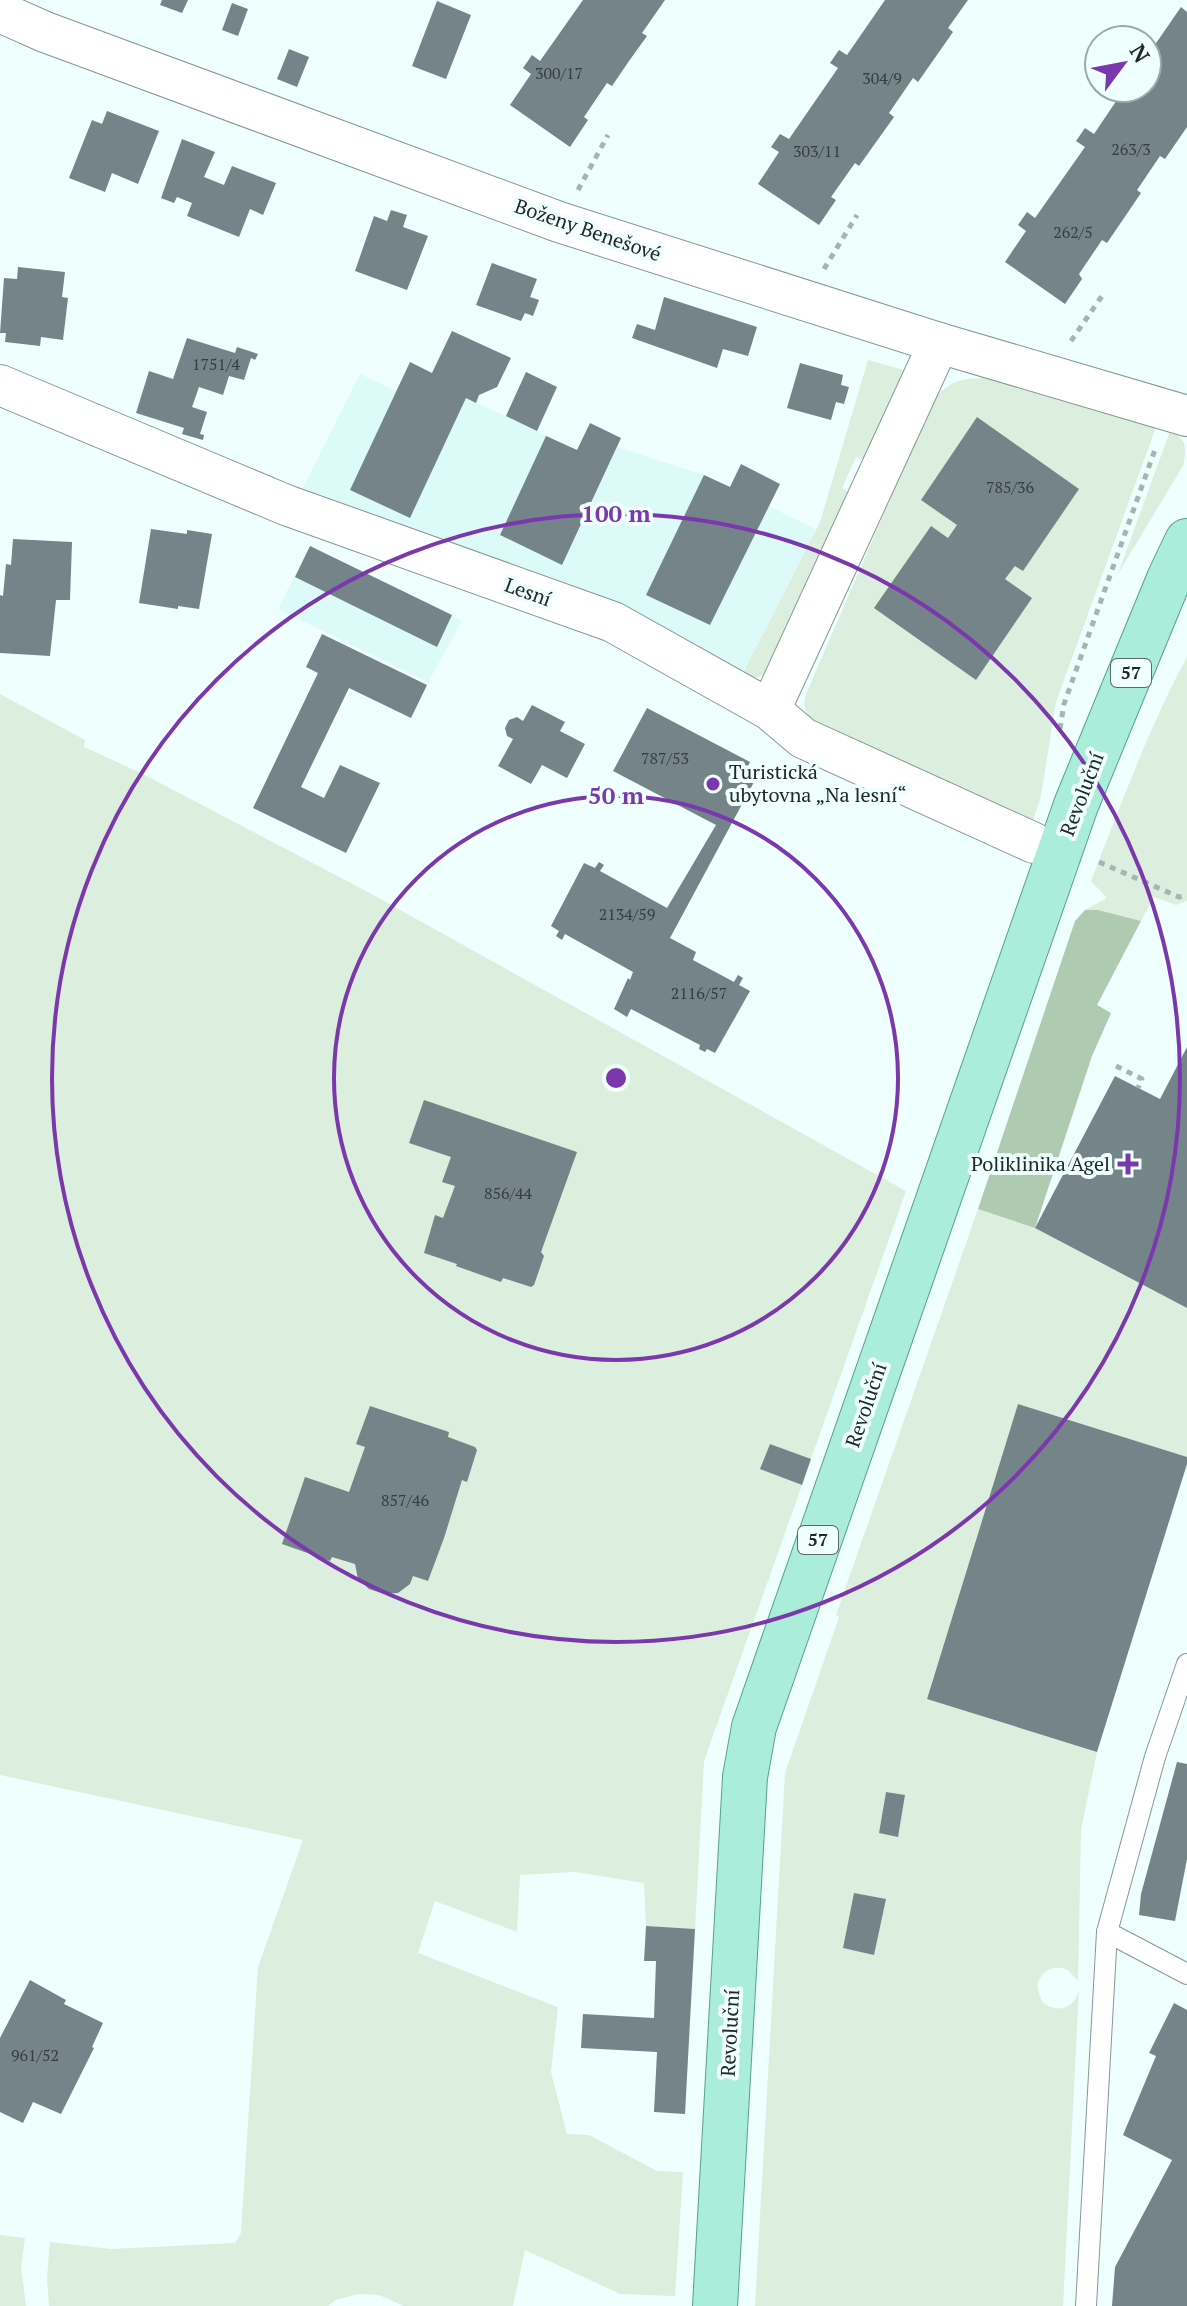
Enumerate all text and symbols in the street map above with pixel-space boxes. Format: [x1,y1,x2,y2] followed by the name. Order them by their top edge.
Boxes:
[1083,24,1163,104] north arrow
[1124,38,1157,68] text: N
[535,62,583,84] house number: 300/17
[862,67,902,89] house number: 304/9
[1111,138,1151,160] house number: 263/3
[793,140,841,162] house number: 303/11
[511,192,665,267] street label: Boženy Benešové
[1053,221,1093,243] house number: 262/5
[192,353,241,375] house number: 1751/4
[986,476,1035,498] house number: 785/36
[581,497,651,529] text: 100 m
[501,571,555,612] street label: Lesní
[1111,659,1151,687] road number: 57
[641,747,689,769] house number: 787/53
[1053,748,1110,840] street label: Revoluční
[729,758,907,808] place label: Turistická ubytovna „Na lesní“
[704,775,722,793] marker: Turistická ubytovna „Na lesní“
[588,779,644,811] text: 50 m
[599,903,655,925] house number: 2134/59
[671,982,727,1004] house number: 2116/57
[602,1064,630,1092] centre of rings
[971,1150,1110,1177] place label: Poliklinika Agel
[1117,1153,1139,1175] marker: Poliklinika Agel
[484,1182,533,1204] house number: 856/44
[838,1359,893,1451] street label: Revoluční
[381,1489,430,1511] house number: 857/46
[798,1526,838,1554] road number: 57
[714,1989,745,2077] street label: Revoluční
[11,2044,59,2066] house number: 961/52

